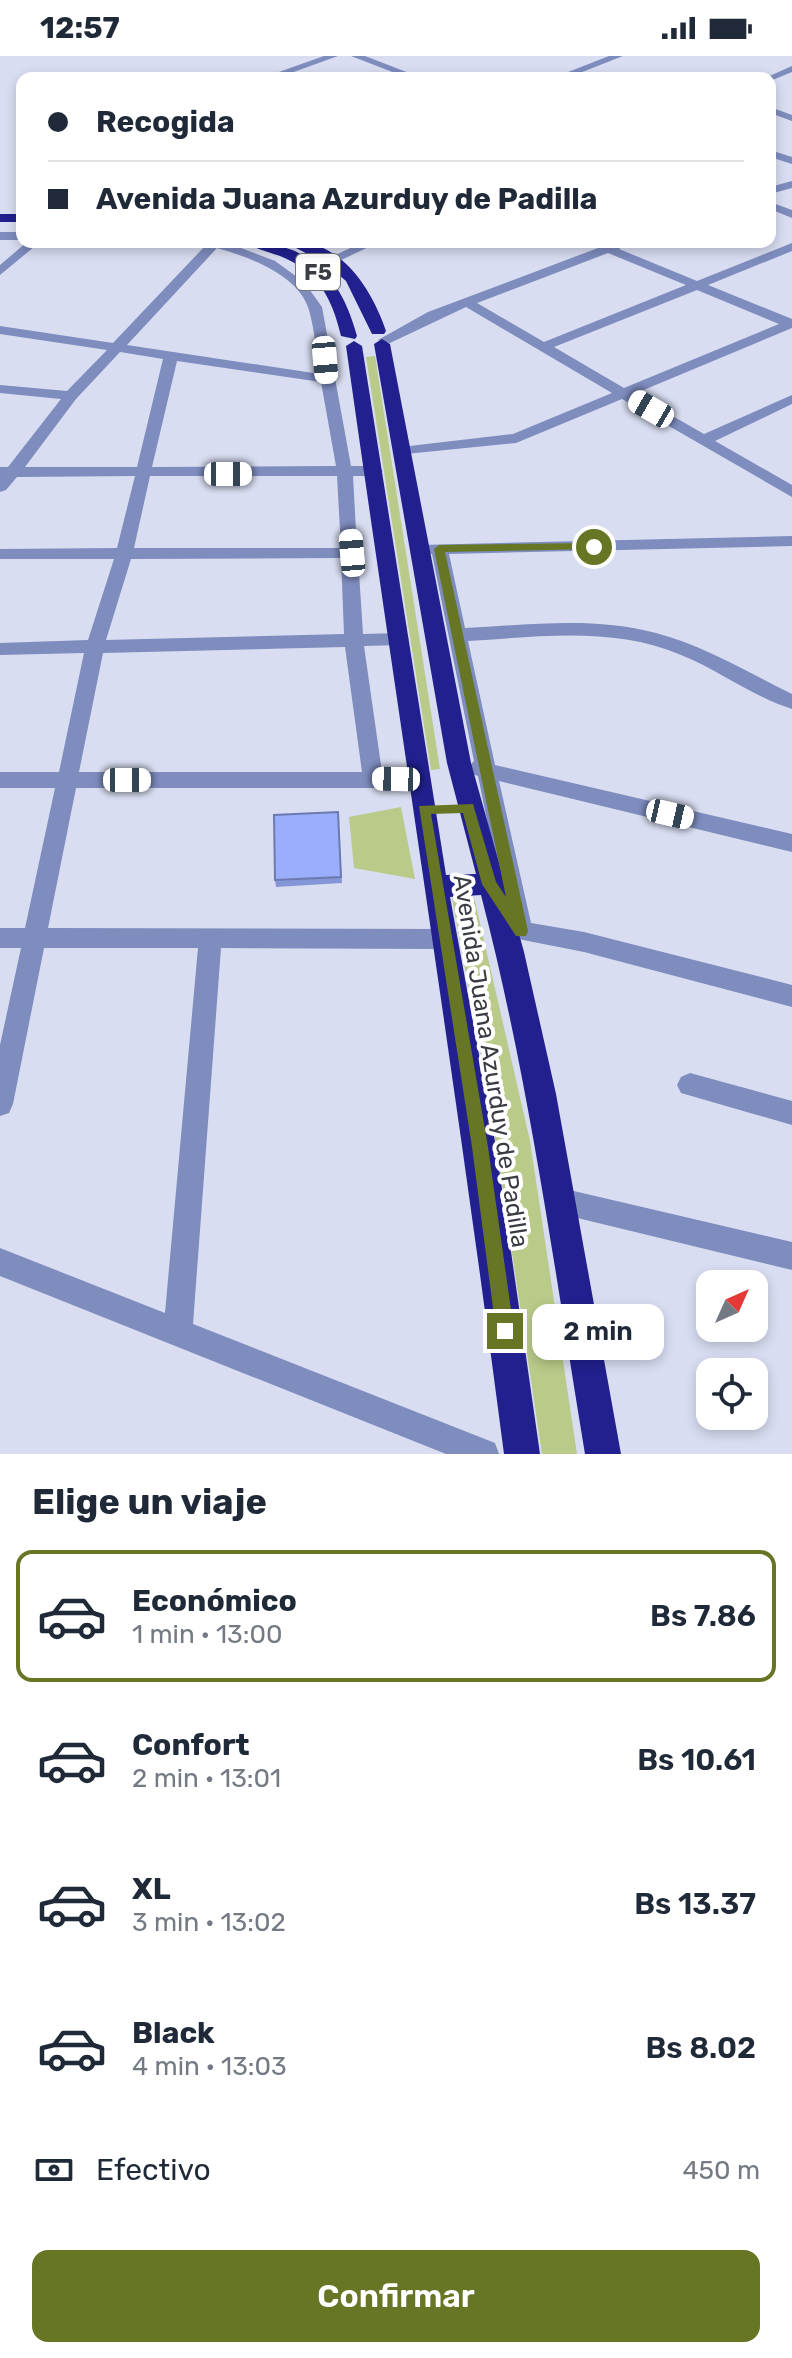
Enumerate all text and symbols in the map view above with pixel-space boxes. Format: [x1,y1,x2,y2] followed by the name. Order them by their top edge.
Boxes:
[40,10,120,46] text: 12:57
[96,104,235,140] text: Recogida
[96,181,598,217] text: Avenida Juana Azurduy de Padilla
[296,254,340,290] road number: F5
[311,335,339,385] car
[624,387,678,431] car
[204,462,252,486] car
[338,528,366,578] car
[576,529,612,565] route start
[372,767,420,791] car
[103,768,151,792] car
[644,797,696,831] car
[448,873,534,1249] street label: Avenida Juana Azurduy de Padilla
[696,1270,768,1342] north arrow
[696,1270,768,1430] map controls
[533,1303,665,1359] callout: 2 min
[487,1313,523,1349] route end
[563,1316,633,1347] text: 2 min
[696,1358,768,1430] button: locate
[32,1480,267,1523] text: Elige un viaje
[36,1580,108,1652] icon: car
[132,1583,297,1619] text: Económico
[650,1598,756,1634] text: Bs 7.86
[132,1619,282,1650] text: 1 min · 13:00
[36,1724,108,1796] icon: car
[132,1727,250,1763] text: Confort
[637,1742,756,1778] text: Bs 10.61
[132,1763,281,1794] text: 2 min · 13:01
[36,1868,108,1940] icon: car
[132,1871,171,1907] text: XL
[634,1886,756,1922] text: Bs 13.37
[132,1907,286,1938] text: 3 min · 13:02
[36,2012,108,2084] icon: car
[132,2015,215,2051] text: Black
[645,2030,756,2066] text: Bs 8.02
[132,2051,287,2082] text: 4 min · 13:03
[32,2148,76,2192] icon: cash
[96,2152,211,2188] text: Efectivo
[682,2155,760,2186] text: 450 m
[32,2250,760,2342] button: Confirmar

